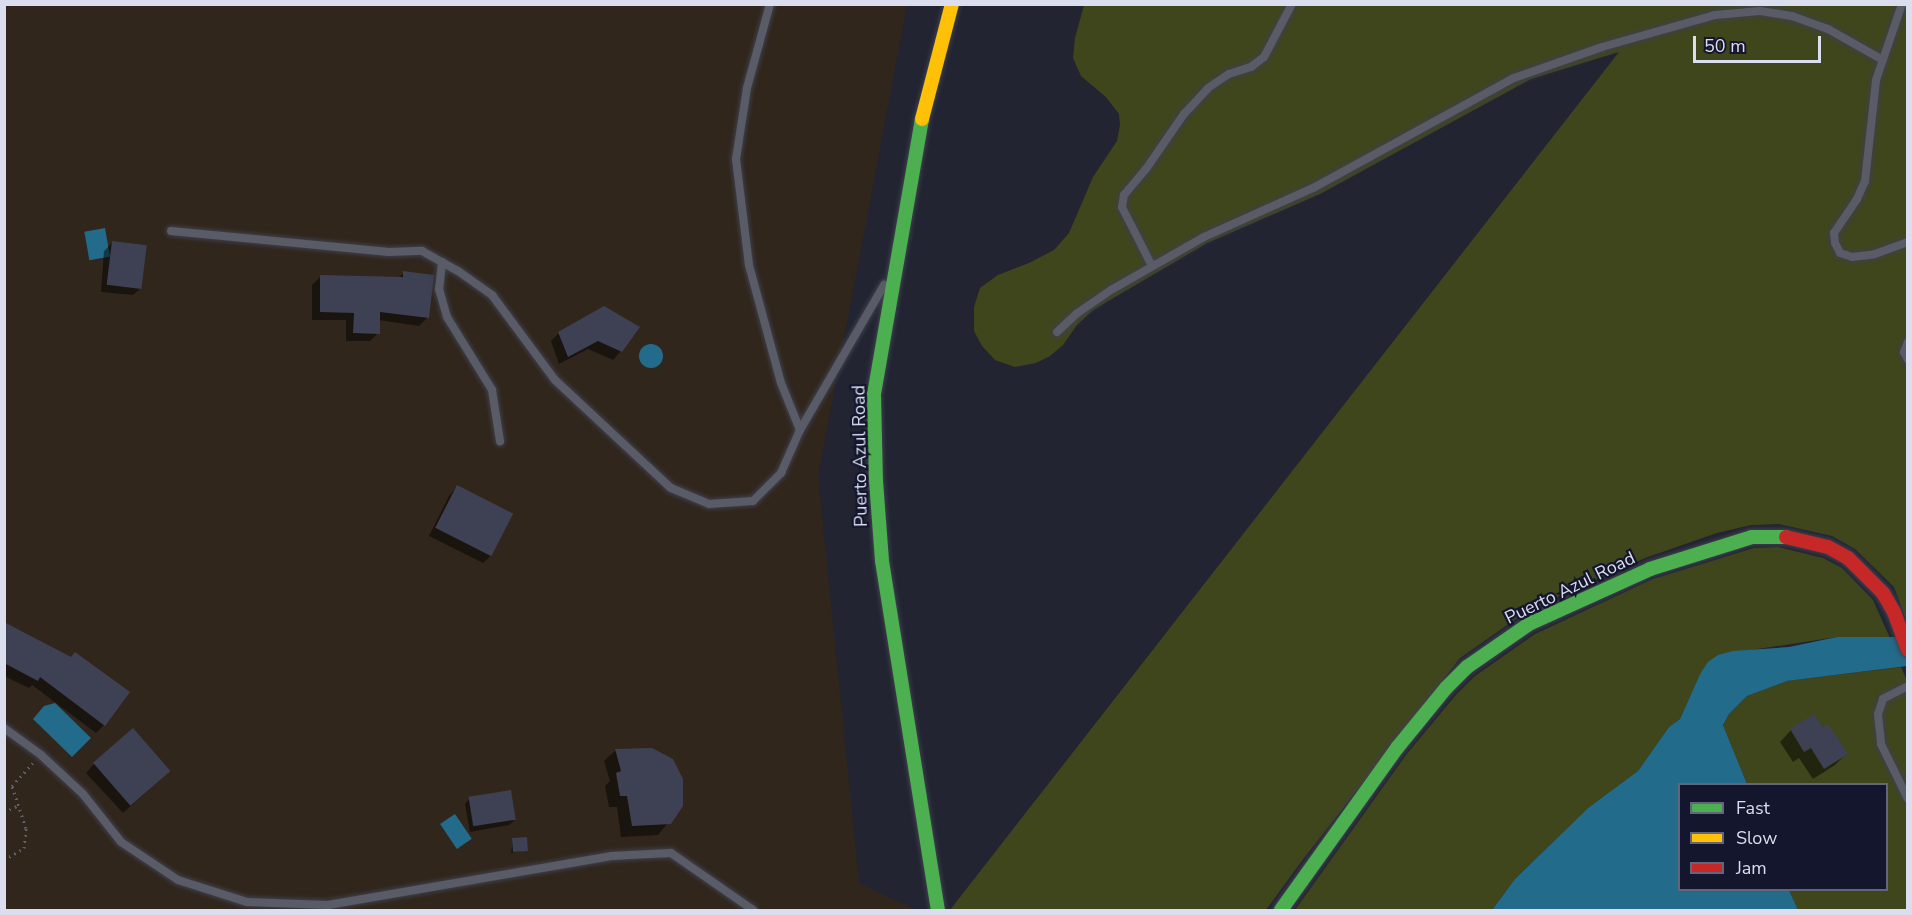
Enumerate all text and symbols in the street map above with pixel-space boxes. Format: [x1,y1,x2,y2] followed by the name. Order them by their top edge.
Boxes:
[1696,24,1824,62] scale bar
[1704,34,1746,58] text: 50 m
[848,385,872,527] street label: Puerto Azul Road
[1501,547,1639,629] street label: Puerto Azul Road
[1678,783,1888,891] legend
[1736,796,1770,820] text: Fast
[1736,826,1777,850] text: Slow
[1736,856,1767,880] text: Jam

